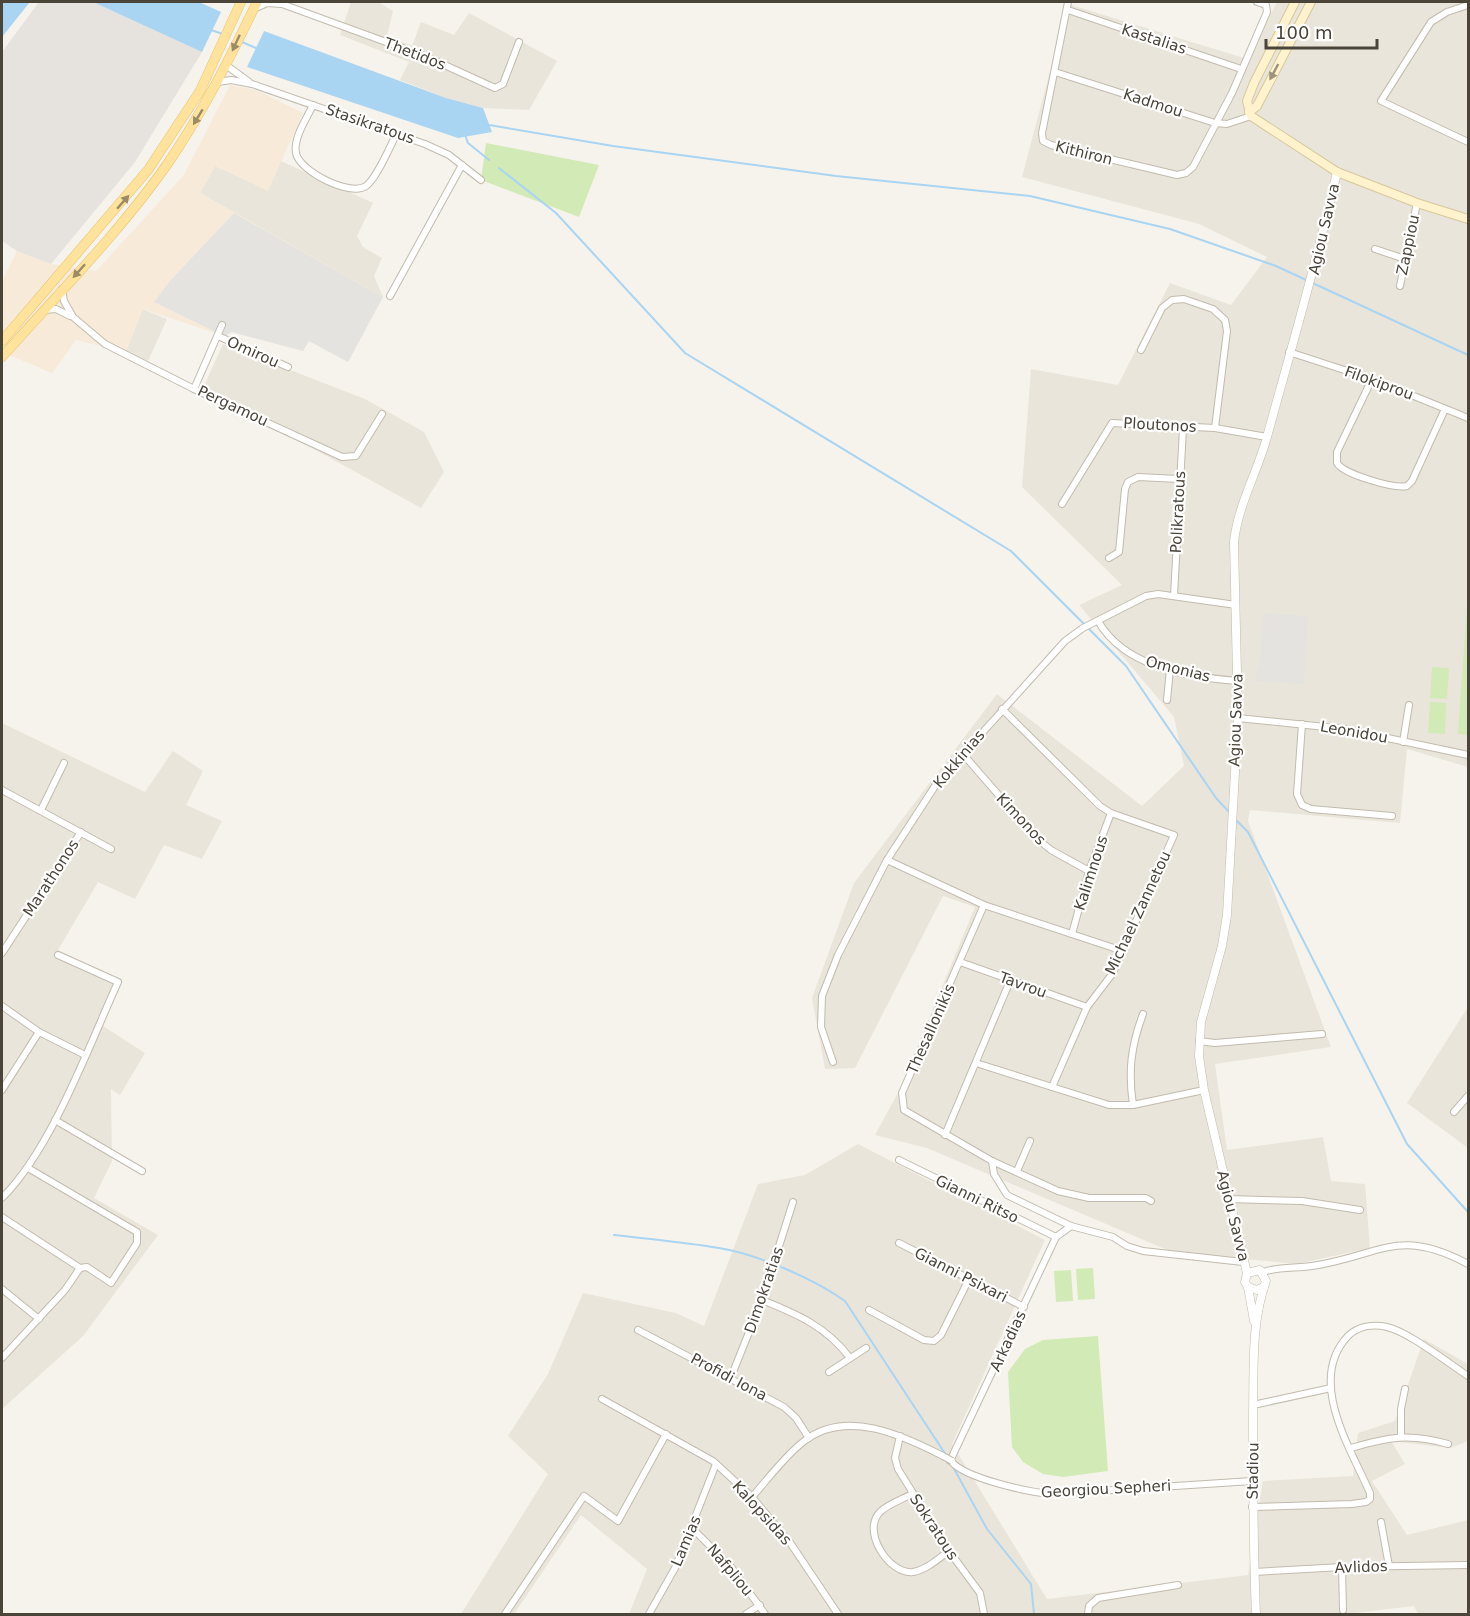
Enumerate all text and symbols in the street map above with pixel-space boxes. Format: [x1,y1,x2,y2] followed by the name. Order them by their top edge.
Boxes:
[1266,12,1377,50] scale bar
[1119,20,1189,58] street label: Kastalias
[1275,22,1333,43] text: 100 m
[230,34,240,52] one-way arrow
[381,34,448,74] street label: Thetidos
[1269,64,1279,81] one-way arrow
[1121,85,1185,121] street label: Kadmou
[323,100,417,148] street label: Stasikratous
[193,109,204,125] one-way arrow
[1054,137,1114,169] street label: Kithiron
[1305,182,1343,276] street label: Agiou Savva
[116,195,129,210] one-way arrow
[1393,213,1423,277] street label: Zappiou
[72,263,86,278] one-way arrow
[224,333,282,371] street label: Omirou
[1342,362,1416,404] street label: Filokiprou
[195,382,271,430] street label: Pergamou
[1123,414,1197,436] street label: Ploutonos
[1167,470,1189,554] street label: Polikratous
[1144,652,1213,686] street label: Omonias
[1225,673,1247,767] street label: Agiou Savva
[1319,717,1389,747] street label: Leonidou
[929,726,989,792] street label: Kokkinias
[992,789,1050,849] street label: Kimonos
[1070,833,1112,913] street label: Kalimnous
[19,836,83,920] street label: Marathonos
[1101,848,1175,978] street label: Michael Zannetou
[996,968,1049,1002] street label: Tavrou
[903,981,959,1078] street label: Thesallonikis
[1213,1169,1253,1263] street label: Agiou Savva
[932,1171,1022,1227] street label: Gianni Ritso
[741,1244,787,1336] street label: Dimokratias
[911,1244,1011,1306] street label: Gianni Psixari
[986,1308,1030,1374] street label: Arkadias
[688,1349,770,1405] street label: Profidi Iona
[1244,1442,1262,1500] street label: Stadiou
[728,1477,796,1549] street label: Kalopsidas
[1040,1477,1172,1501] street label: Georgiou Sepheri
[906,1491,962,1564] street label: Sokratous
[667,1513,705,1569] street label: Lamias
[703,1540,757,1600] street label: Nafpliou
[1334,1557,1388,1577] street label: Avlidos

